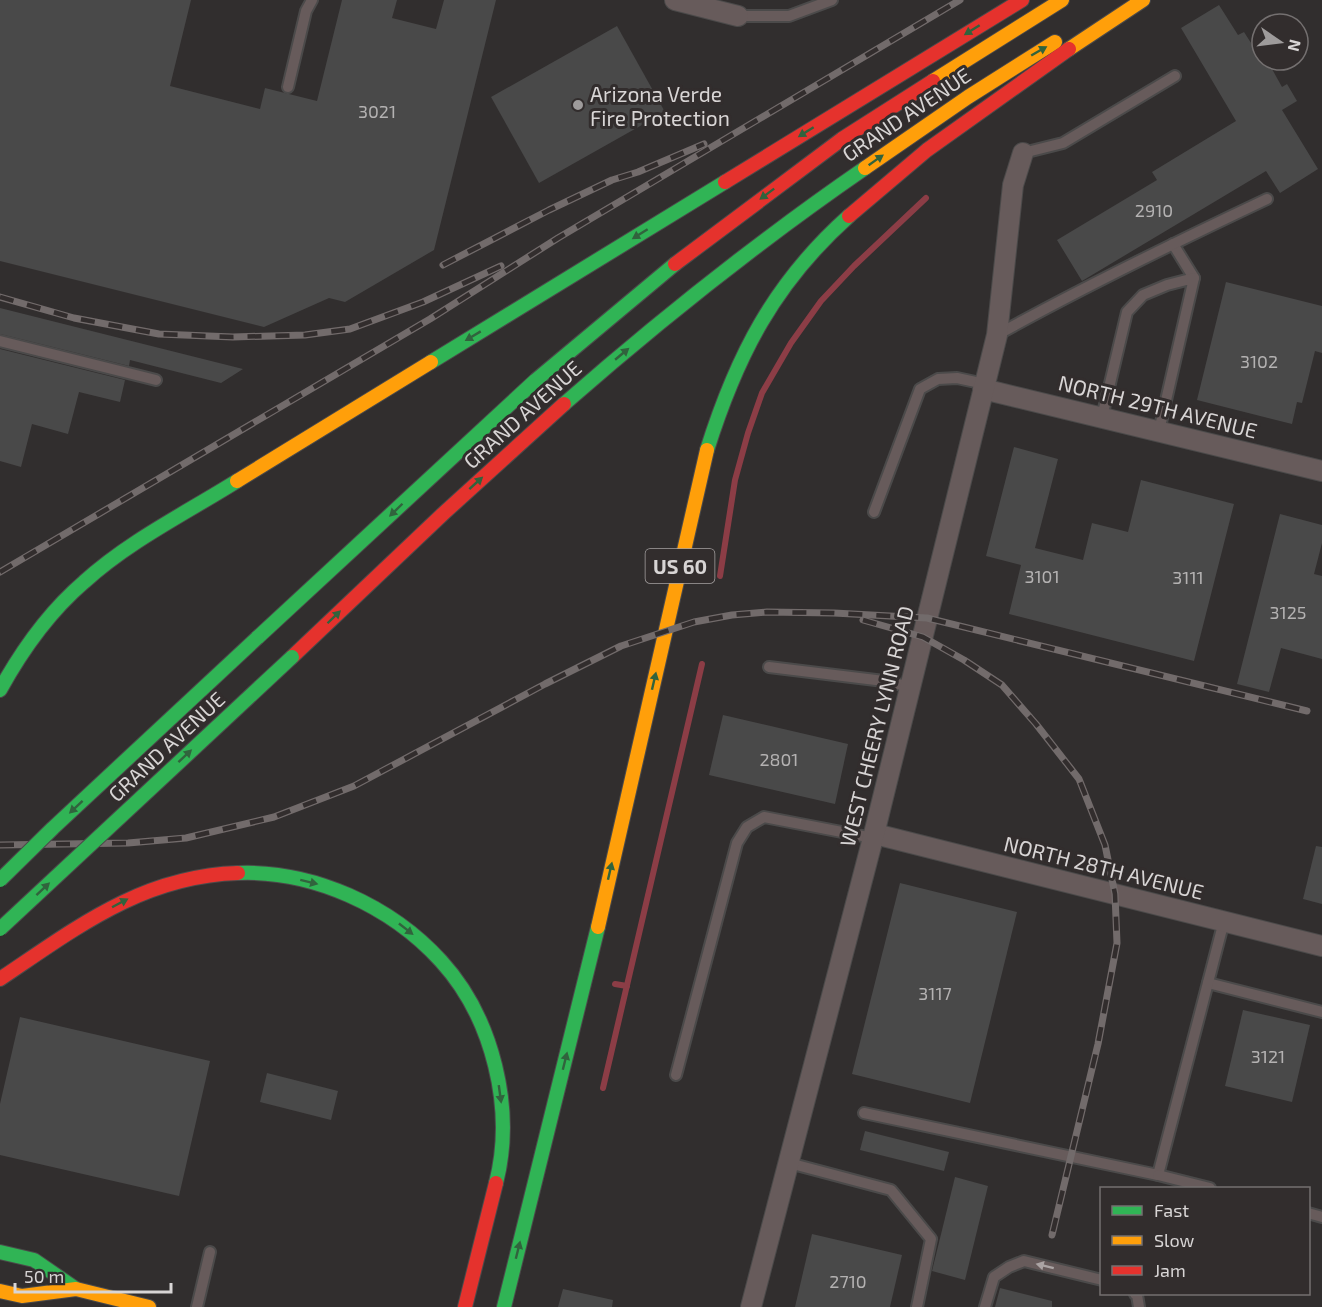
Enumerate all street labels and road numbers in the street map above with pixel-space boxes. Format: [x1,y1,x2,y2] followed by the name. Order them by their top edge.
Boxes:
[837,62,975,166] street label: GRAND AVENUE
[458,355,586,473] street label: GRAND AVENUE
[1056,369,1260,443] street label: NORTH 29TH AVENUE
[646,549,714,583] road number: US 60
[834,603,918,849] street label: WEST CHEERY LYNN ROAD
[103,686,229,806] street label: GRAND AVENUE
[1002,830,1206,904] street label: NORTH 28TH AVENUE

